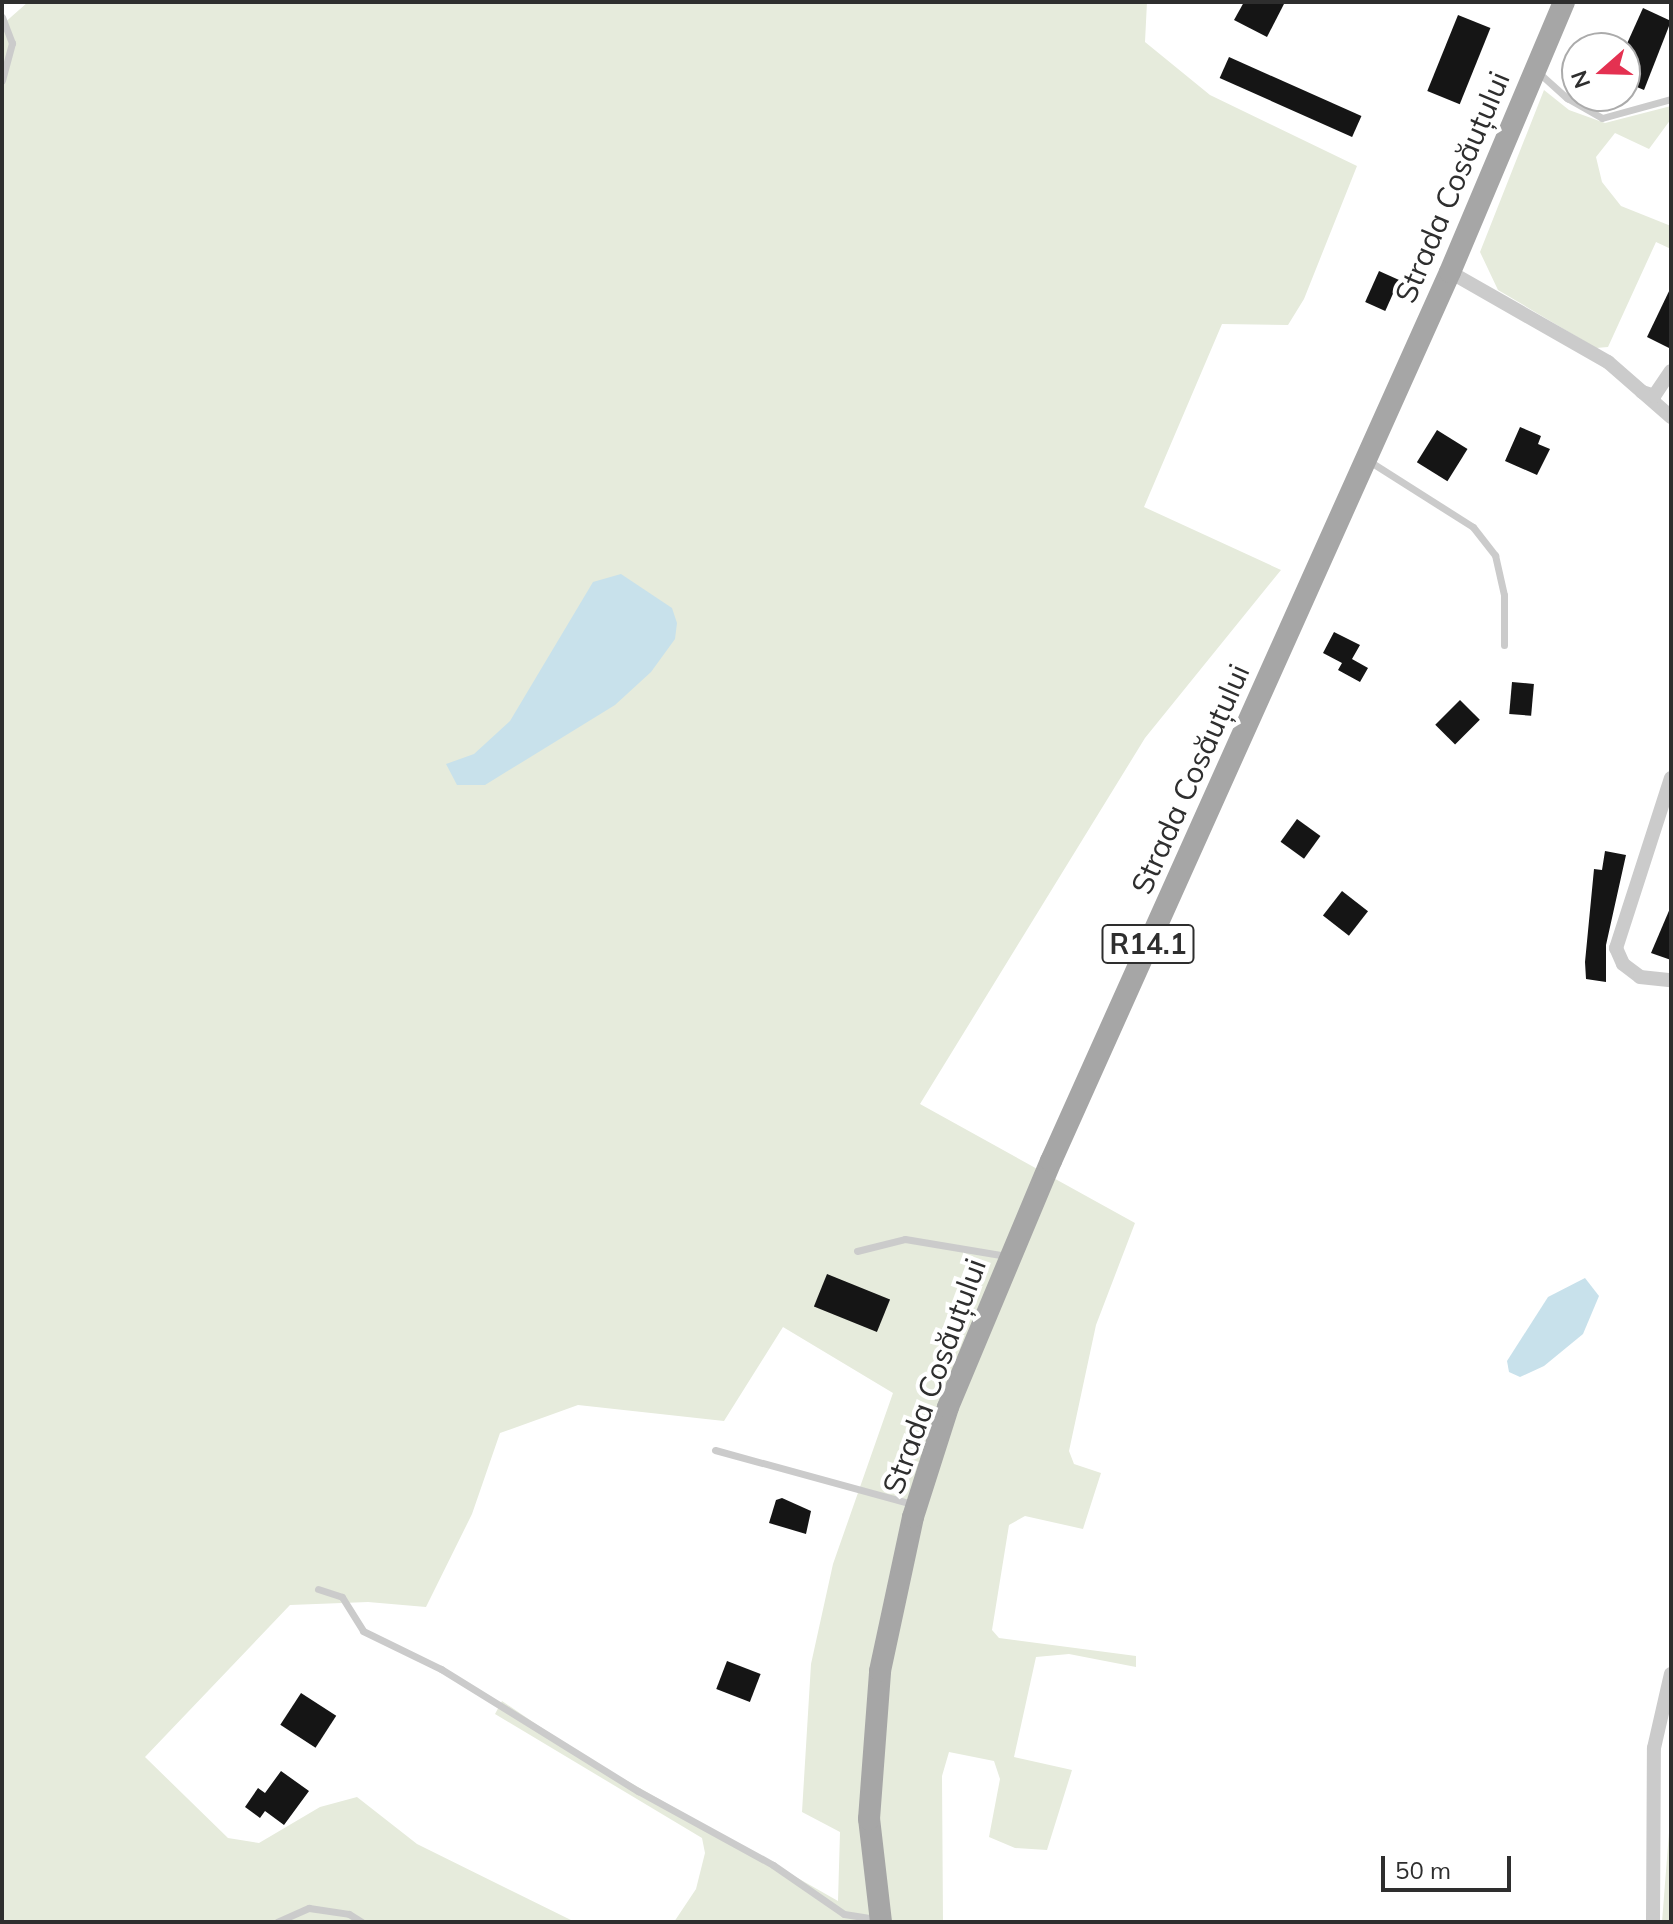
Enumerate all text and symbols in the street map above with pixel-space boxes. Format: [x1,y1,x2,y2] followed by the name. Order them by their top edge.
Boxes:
[1561,32,1641,112] north arrow
[1387,66,1517,308] street label: Strada Cosăuțului
[1564,67,1596,92] text: N
[1123,658,1257,900] street label: Strada Cosăuțului
[1100,920,1196,968] road number: R14.1
[875,1253,993,1499] street label: Strada Cosăuțului
[1385,1840,1515,1890] scale bar
[1395,1855,1451,1885] text: 50 m

